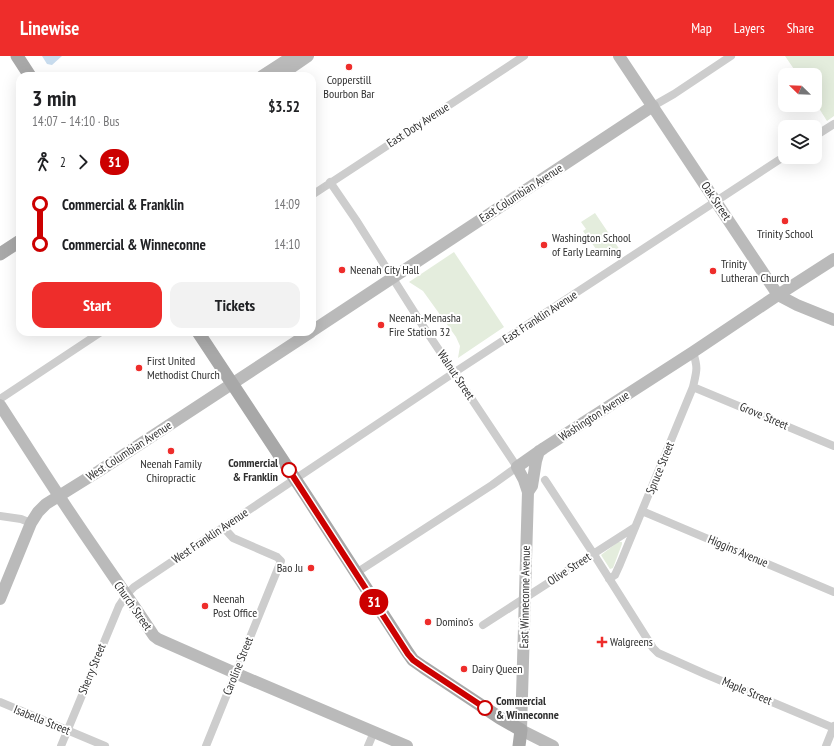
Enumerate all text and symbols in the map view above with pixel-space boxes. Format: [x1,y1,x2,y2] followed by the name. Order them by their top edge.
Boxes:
[20,16,79,40] text: Linewise
[691,19,712,37] text: Map
[734,19,765,37] text: Layers
[787,19,814,37] text: Share
[344,62,354,72] marker: Copperstill Bourbon Bar
[778,68,822,112] north arrow
[778,68,822,164] map controls
[323,72,375,101] place label: Copperstill Bourbon Bar
[32,84,76,112] text: 3 min
[268,97,300,116] text: $3.52
[384,99,452,150] street label: East Doty Avenue
[32,113,119,130] text: 14:07 – 14:10 · Bus
[778,120,822,164] button: layers
[32,151,54,173] icon: walk
[72,151,94,173] icon: forward
[108,153,121,171] text: 31
[60,154,66,171] text: 2
[476,160,565,225] street label: East Columbian Avenue
[698,179,735,223] street label: Oak Street
[62,195,184,214] text: Commercial & Franklin
[274,196,300,213] text: 14:09
[780,216,790,226] marker: Trinity School
[757,226,813,241] place label: Trinity School
[552,230,631,259] place label: Washington School of Early Learning
[62,235,206,254] text: Commercial & Winneconne
[274,236,300,253] text: 14:10
[539,240,549,250] marker: Washington School of Early Learning
[721,256,789,285] place label: Trinity Lutheran Church
[350,262,419,277] place label: Neenah City Hall
[337,265,347,275] marker: Neenah City Hall
[708,266,718,276] marker: Trinity Lutheran Church
[32,282,162,328] button: Start
[170,282,300,328] button: Tickets
[500,287,580,346] street label: East Franklin Avenue
[389,310,461,339] place label: Neenah-Menasha Fire Station 32
[376,320,386,330] marker: Neenah-Menasha Fire Station 32
[434,347,479,403] street label: Walnut Street
[147,353,220,382] place label: First United Methodist Church
[134,363,144,373] marker: First United Methodist Church
[556,387,632,444] street label: Washington Avenue
[738,399,791,433] street label: Grove Street
[83,417,174,484] street label: West Columbian Avenue
[642,439,677,496] street label: Spruce Street
[166,446,176,456] marker: Neenah Family Chiropractic
[228,455,278,484] place label: Commercial & Franklin
[140,456,202,485] place label: Neenah Family Chiropractic
[281,462,297,478] marker: Commercial & Franklin
[169,505,251,567] street label: West Franklin Avenue
[706,531,771,570] street label: Higgins Avenue
[516,545,533,649] street label: East Winneconne Avenue
[544,549,594,588] street label: Olive Street
[277,560,303,575] place label: Bao Ju
[306,563,316,573] marker: Bao Ju
[111,578,156,634] street label: Church Street
[356,589,392,615] line badge: 31
[213,591,257,620] place label: Neenah Post Office
[367,593,381,611] text: 31
[200,601,210,611] marker: Neenah Post Office
[436,614,473,629] place label: Domino's
[423,617,433,627] marker: Domino's
[219,634,256,697] street label: Caroline Street
[610,634,653,649] place label: Walgreens
[597,637,607,647] marker: Walgreens
[75,641,109,696] street label: Sherry Street
[472,661,523,676] place label: Dairy Queen
[459,664,469,674] marker: Dairy Queen
[720,673,775,708] street label: Maple Street
[496,693,559,722] place label: Commercial & Winneconne
[477,700,493,716] marker: Commercial & Winneconne
[12,701,73,738] street label: Isabella Street

